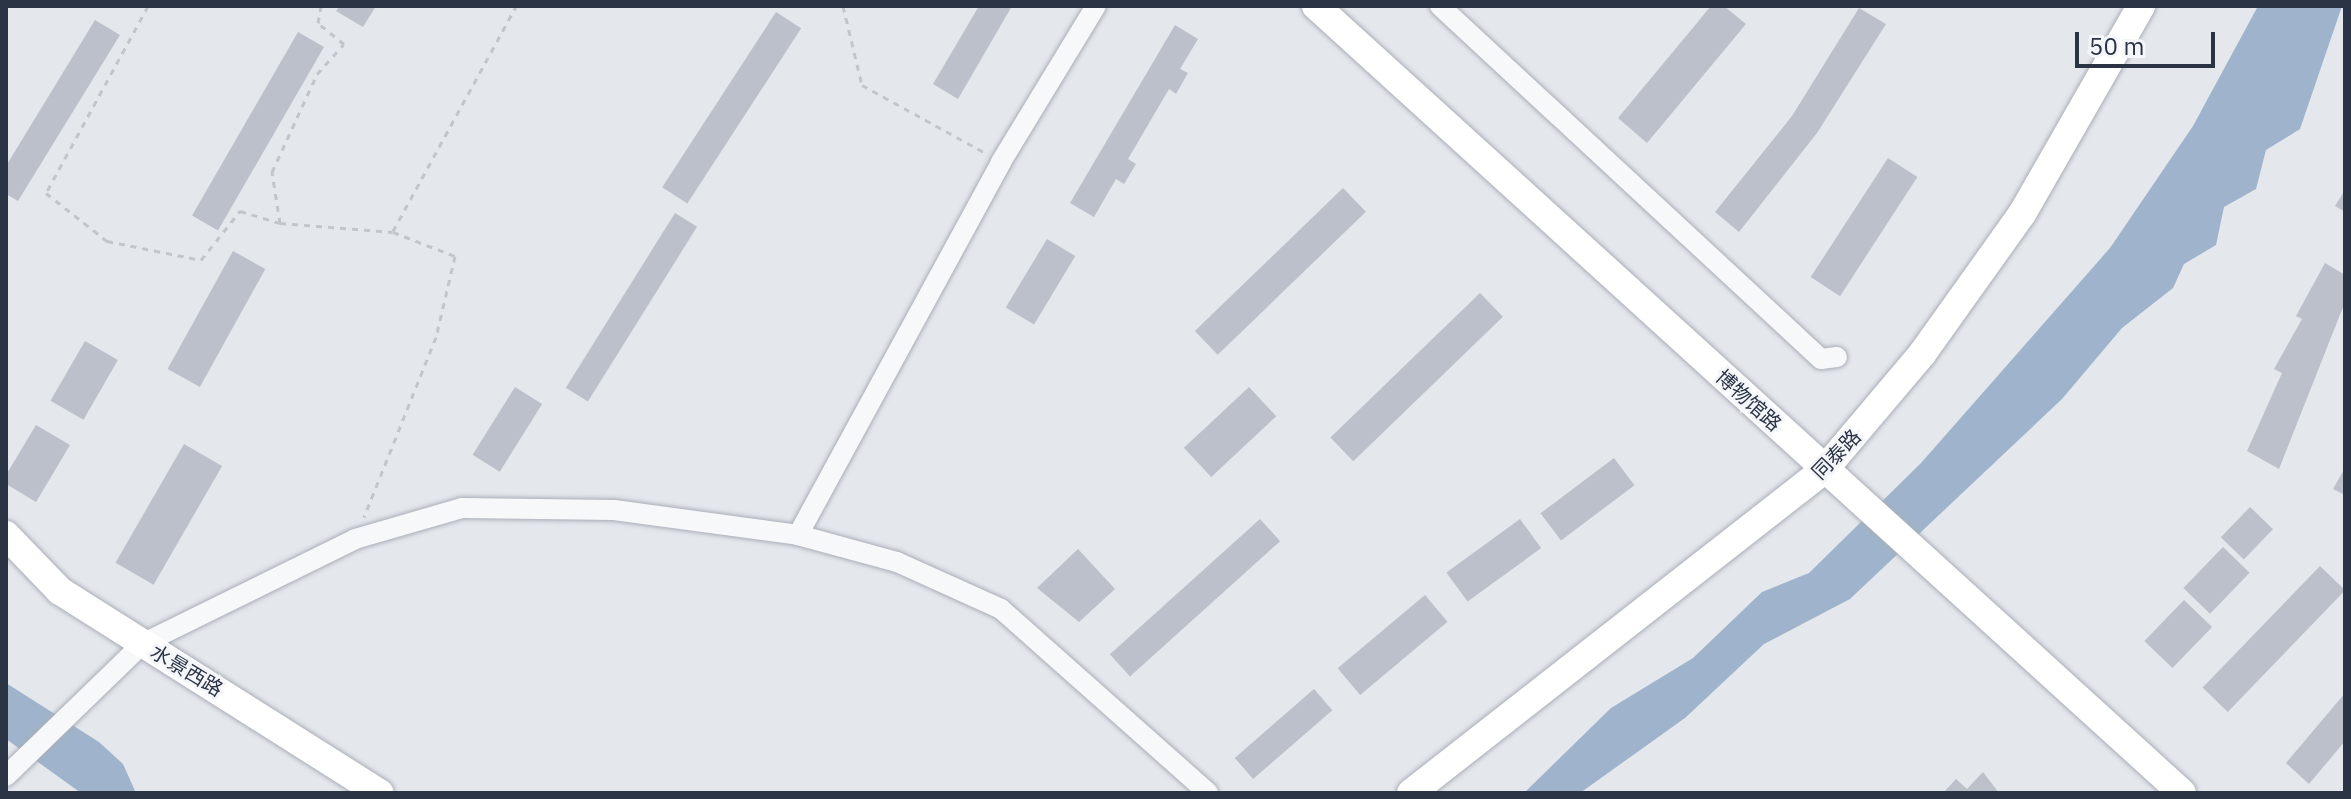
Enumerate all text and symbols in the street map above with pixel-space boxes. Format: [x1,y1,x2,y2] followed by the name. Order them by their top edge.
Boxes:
[2079,16,2219,66] scale bar
[2089,30,2144,62] text: 50 m
[1711,364,1787,436] street label: 博物馆路
[1807,424,1865,484] street label: 同泰路
[147,639,227,701] street label: 水景西路

